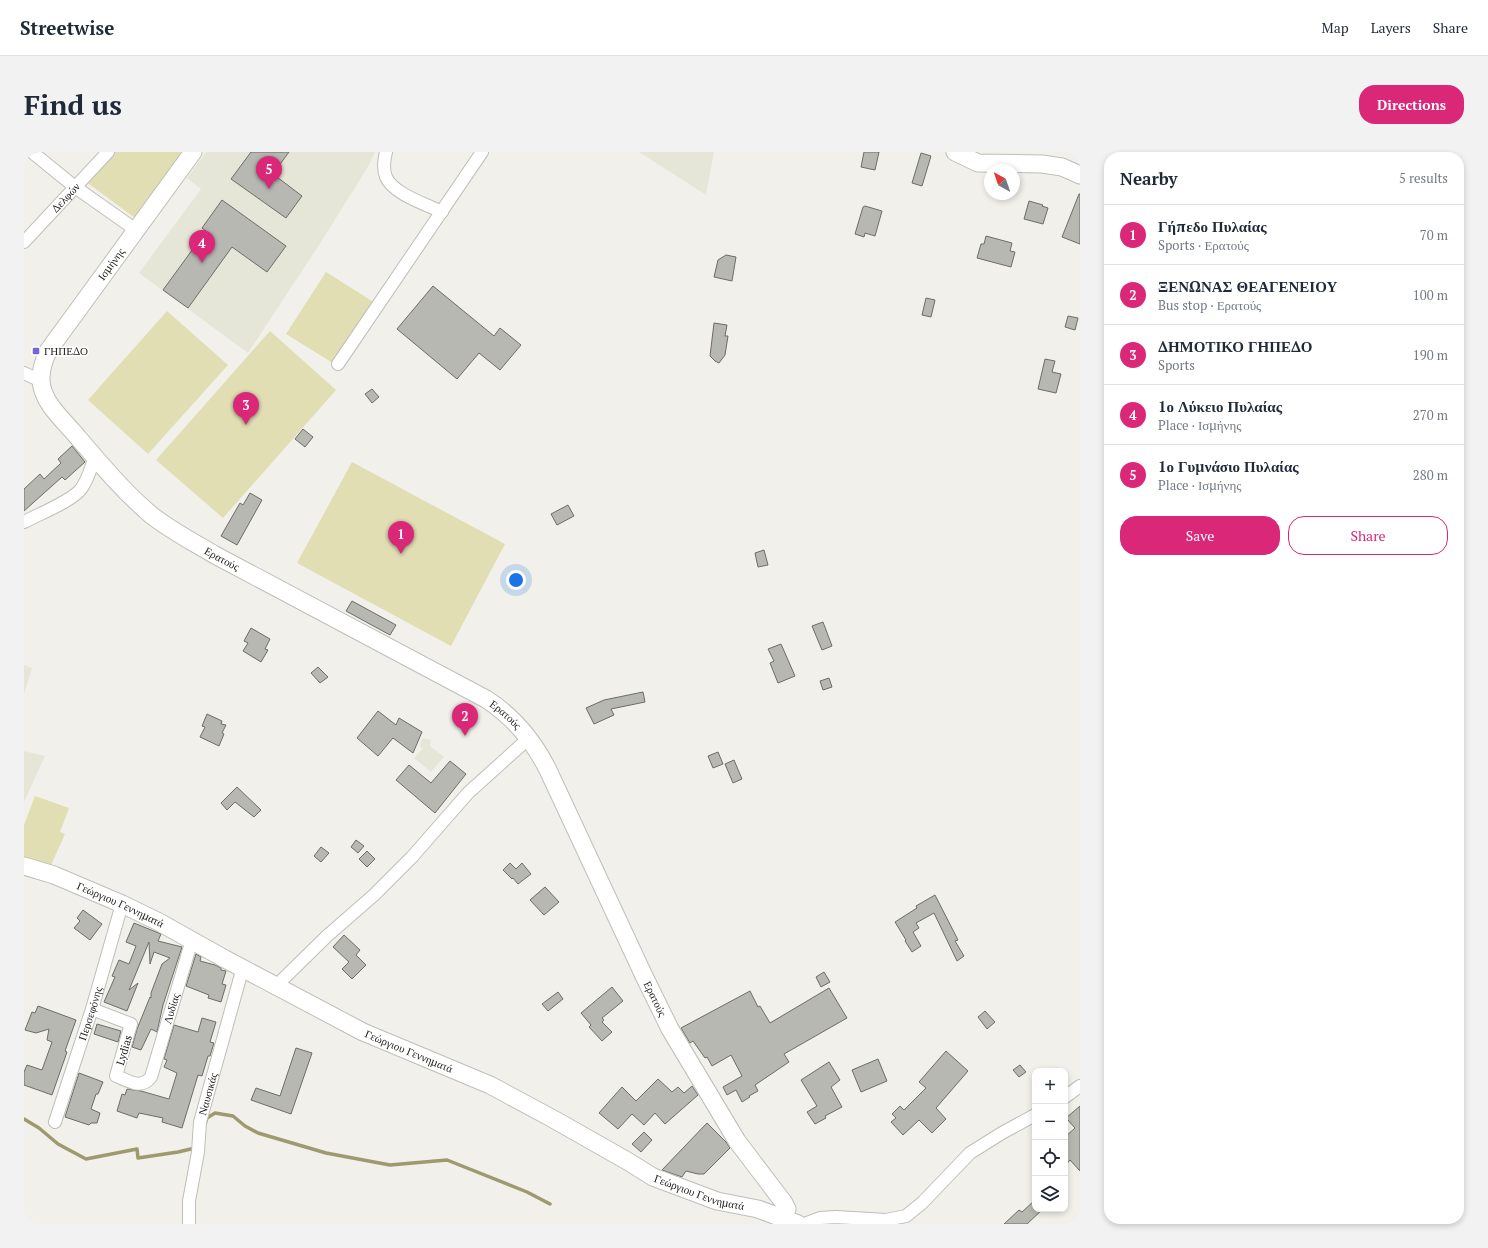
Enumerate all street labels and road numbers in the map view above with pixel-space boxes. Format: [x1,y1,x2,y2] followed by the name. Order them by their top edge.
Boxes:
[48,180,83,215] street label: Δελφών
[95,245,128,283] street label: Ισμήνης
[202,543,243,574] street label: Ερατούς
[487,697,525,732] street label: Ερατούς
[75,879,167,931] street label: Γεώργιου Γεννηματά
[641,979,670,1019] street label: Ερατούς
[75,984,105,1042] street label: Περσεφόνης
[160,991,183,1026] street label: Λυδίας
[363,1027,455,1076] street label: Γεώργιου Γεννηματά
[113,1033,135,1067] street label: Lydias
[195,1070,221,1117] street label: Ναυσικάς
[652,1171,746,1213] street label: Γεώργιου Γεννηματά

